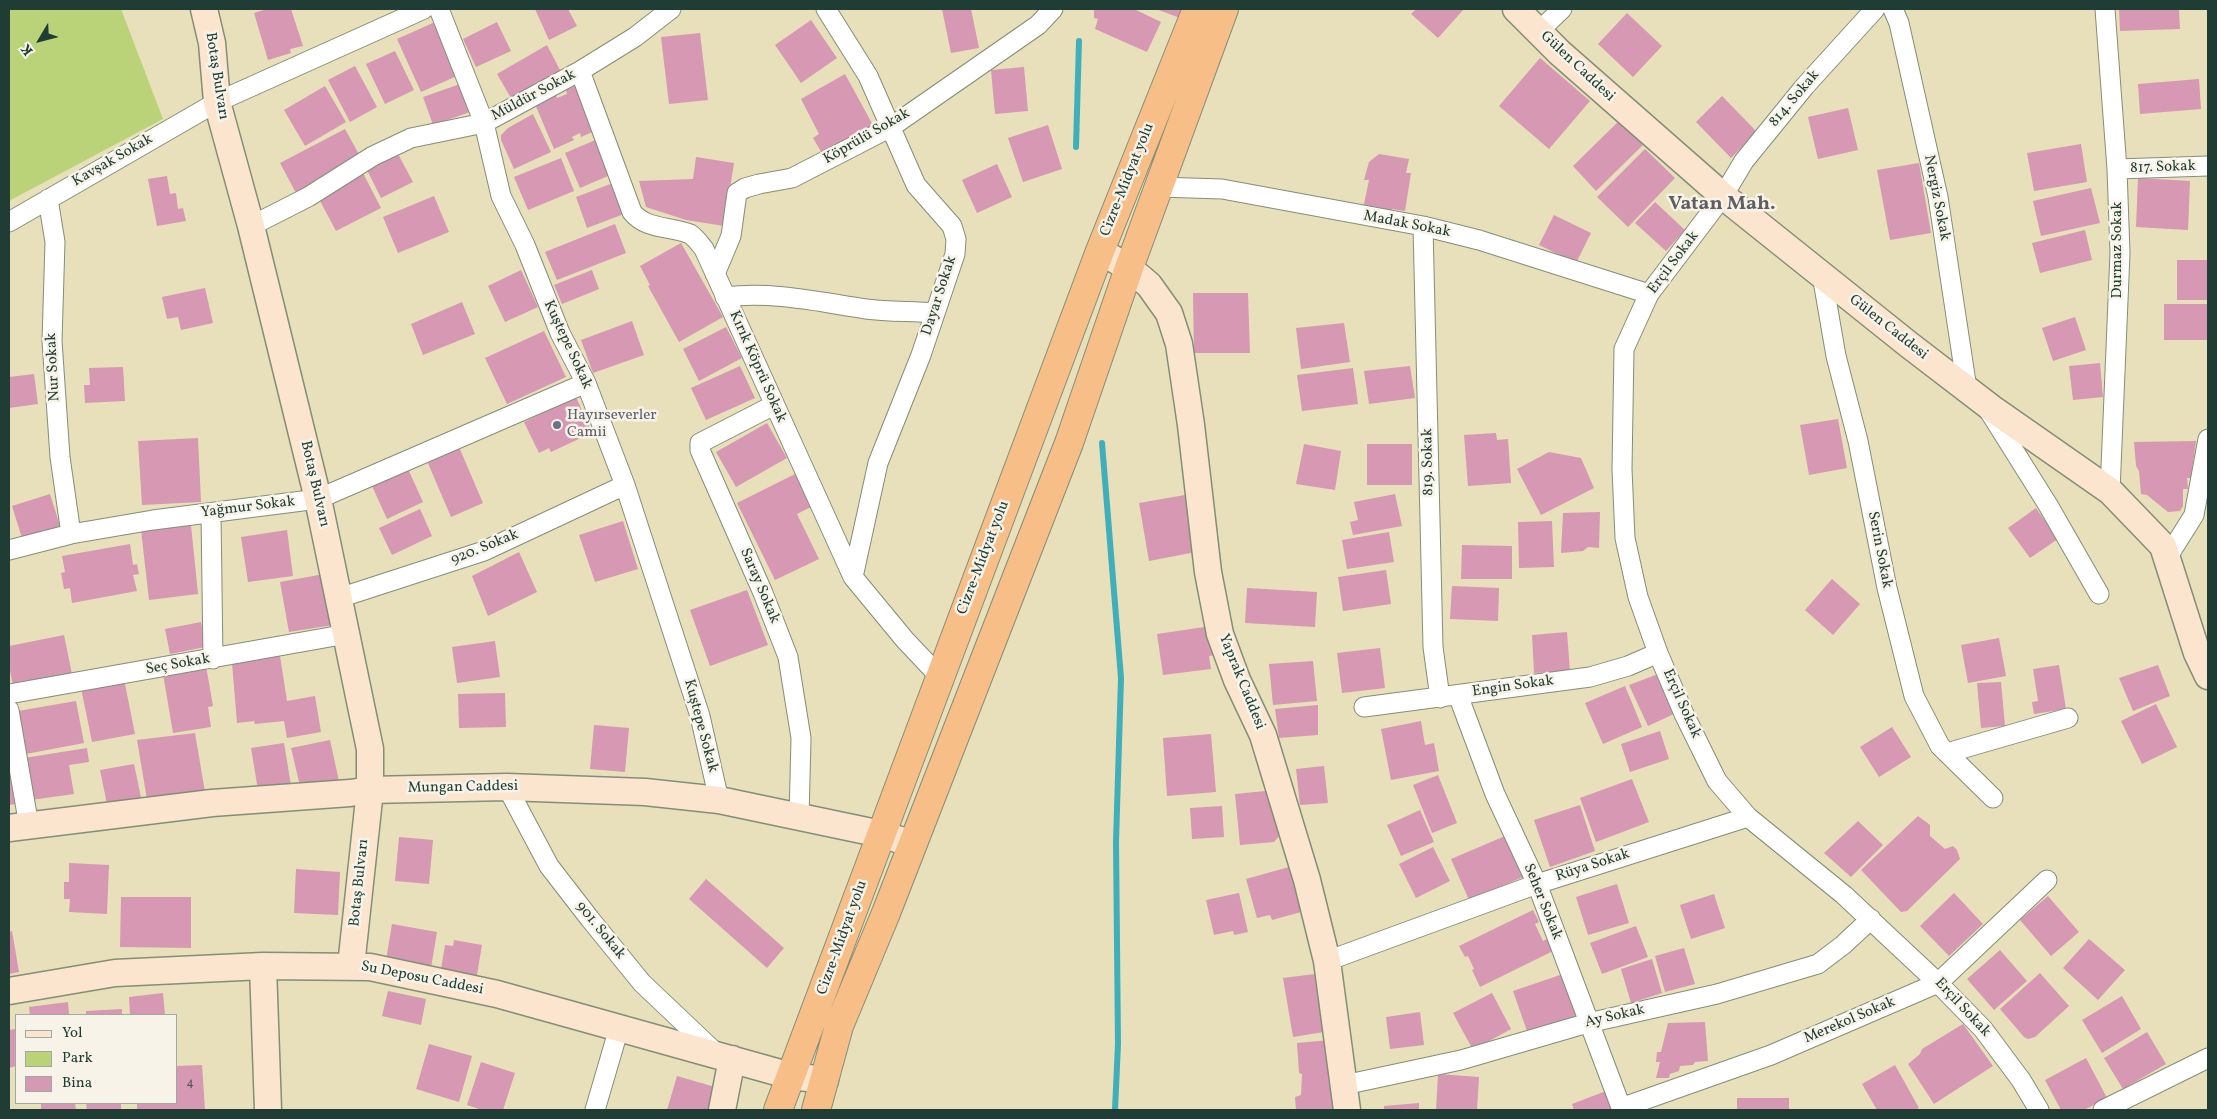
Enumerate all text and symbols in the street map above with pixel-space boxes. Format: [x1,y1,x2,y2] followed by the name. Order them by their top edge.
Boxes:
[15,15,65,65] north arrow
[1536,28,1618,106] street label: Gülen Caddesi
[200,31,232,121] street label: Botaş Bulvarı
[17,40,38,59] text: K
[489,66,579,126] street label: Müldür Sokak
[1766,67,1824,131] street label: 814. Sokak
[821,105,913,169] street label: Köprülü Sokak
[1097,121,1159,239] street label: Cizre-Midyat yolu
[69,131,157,191] street label: Kavşak Sokak
[1919,154,1953,242] street label: Nergiz Sokak
[2130,158,2196,178] street label: 817. Sokak
[1668,193,1776,217] district label: Vatan Mah.
[2109,202,2127,298] street label: Durmaz Sokak
[1362,208,1452,242] street label: Madak Sokak
[1645,228,1703,298] street label: Erçil Sokak
[919,254,961,338] street label: Dayar Sokak
[1845,292,1931,364] street label: Gülen Caddesi
[539,298,595,392] street label: Kuştepe Sokak
[724,308,790,426] street label: Kırık Köprü Sokak
[43,332,65,402] street label: Nur Sokak
[567,407,657,442] place label: Hayırseverler Camii
[551,419,563,431] marker: Hayırseverler Camii
[1419,428,1439,496] street label: 819. Sokak
[295,439,333,529] street label: Botaş Bulvarı
[200,493,296,523] street label: Yağmur Sokak
[954,499,1014,617] street label: Cizre-Midyat yolu
[1863,510,1895,590] street label: Serin Sokak
[449,526,521,570] street label: 920. Sokak
[735,546,783,626] street label: Saray Sokak
[1214,631,1268,733] street label: Yaprak Caddesi
[144,650,212,680] street label: Seç Sokak
[1658,667,1704,741] street label: Erçil Sokak
[1471,672,1555,702] street label: Engin Sokak
[679,677,721,775] street label: Kuştepe Sokak
[408,778,518,798] street label: Mungan Caddesi
[346,838,374,928] street label: Botaş Bulvarı
[1554,846,1632,886] street label: Rüya Sokak
[1519,861,1565,943] street label: Seher Sokak
[814,878,872,998] street label: Cizre-Midyat yolu
[571,898,629,964] street label: 901. Sokak
[359,958,485,1000] street label: Su Deposu Caddesi
[1930,975,1994,1041] street label: Erçil Sokak
[1802,994,1898,1048] street label: Merekol Sokak
[1583,1001,1647,1033] street label: Ay Sokak
[15,1014,178,1104] legend
[62,1023,82,1044] text: Yol
[62,1048,93,1069] text: Park
[62,1073,92,1094] text: Bina
[186,1077,194,1091] house number: 4

